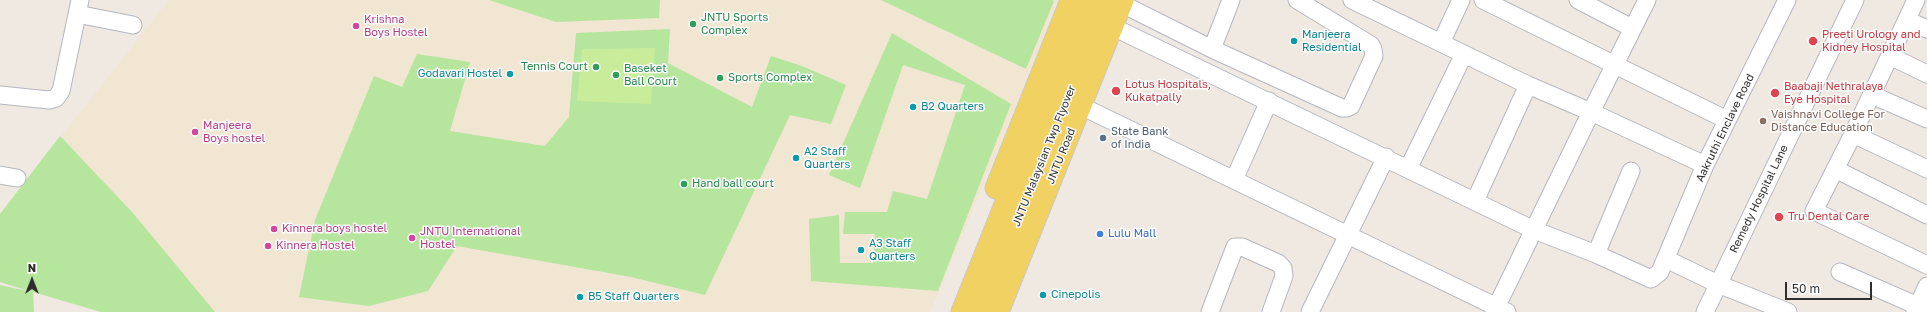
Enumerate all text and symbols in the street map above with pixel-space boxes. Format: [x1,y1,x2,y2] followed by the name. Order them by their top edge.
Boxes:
[701,11,768,37] place label: JNTU Sports Complex
[364,13,428,39] place label: Krishna Boys Hostel
[688,19,698,29] marker: JNTU Sports Complex
[351,21,361,31] marker: Krishna Boys Hostel
[1302,28,1361,54] place label: Manjeera Residential
[1822,28,1920,54] place label: Preeti Urology and Kidney Hospital
[1807,35,1819,47] marker: Preeti Urology and Kidney Hospital
[1289,36,1299,46] marker: Manjeera Residential
[521,60,588,74] place label: Tennis Court
[591,62,601,72] marker: Tennis Court
[624,62,677,88] place label: Baseket Ball Court
[418,67,502,81] place label: Godavari Hostel
[505,69,515,79] marker: Godavari Hostel
[611,70,621,80] marker: Baseket Ball Court
[728,71,812,85] place label: Sports Complex
[1693,72,1757,184] street label: Aakruthi Enclave Road
[715,73,725,83] marker: Sports Complex
[1125,78,1211,104] place label: Lotus Hospitals, Kukatpally
[1784,80,1883,106] place label: Baabaji Nethralaya Eye Hospital
[1010,84,1078,228] street label: JNTU Malaysian Twp Flyover
[1110,85,1122,97] marker: Lotus Hospitals, Kukatpally
[1769,87,1781,99] marker: Baabaji Nethralaya Eye Hospital
[921,100,984,114] place label: B2 Quarters
[908,102,918,112] marker: B2 Quarters
[1771,108,1885,134] place label: Vaishnavi College For Distance Education
[1758,116,1768,126] marker: Vaishnavi College For Distance Education
[203,119,265,145] place label: Manjeera Boys hostel
[1111,125,1168,151] place label: State Bank of India
[1044,126,1078,186] street label: JNTU Road
[190,127,200,137] marker: Manjeera Boys hostel
[1098,133,1108,143] marker: State Bank of India
[1727,143,1791,255] street label: Remedy Hospital Lane
[804,145,850,171] place label: A2 Staff Quarters
[791,153,801,163] marker: A2 Staff Quarters
[692,177,774,191] place label: Hand ball court
[679,179,689,189] marker: Hand ball court
[1788,210,1869,224] place label: Tru Dental Care
[1773,211,1785,223] marker: Tru Dental Care
[282,222,387,236] place label: Kinnera boys hostel
[269,224,279,234] marker: Kinnera boys hostel
[420,225,521,251] place label: JNTU International Hostel
[1108,227,1156,241] place label: Lulu Mall
[1095,229,1105,239] marker: Lulu Mall
[407,233,417,243] marker: JNTU International Hostel
[869,237,915,263] place label: A3 Staff Quarters
[276,239,355,253] place label: Kinnera Hostel
[263,241,273,251] marker: Kinnera Hostel
[856,245,866,255] marker: A3 Staff Quarters
[12,260,52,300] north arrow
[28,261,36,274] text: N
[1787,274,1874,300] scale bar
[1792,281,1820,296] text: 50 m
[1051,288,1100,302] place label: Cinepolis
[588,290,679,304] place label: B5 Staff Quarters
[1038,290,1048,300] marker: Cinepolis
[575,292,585,302] marker: B5 Staff Quarters

